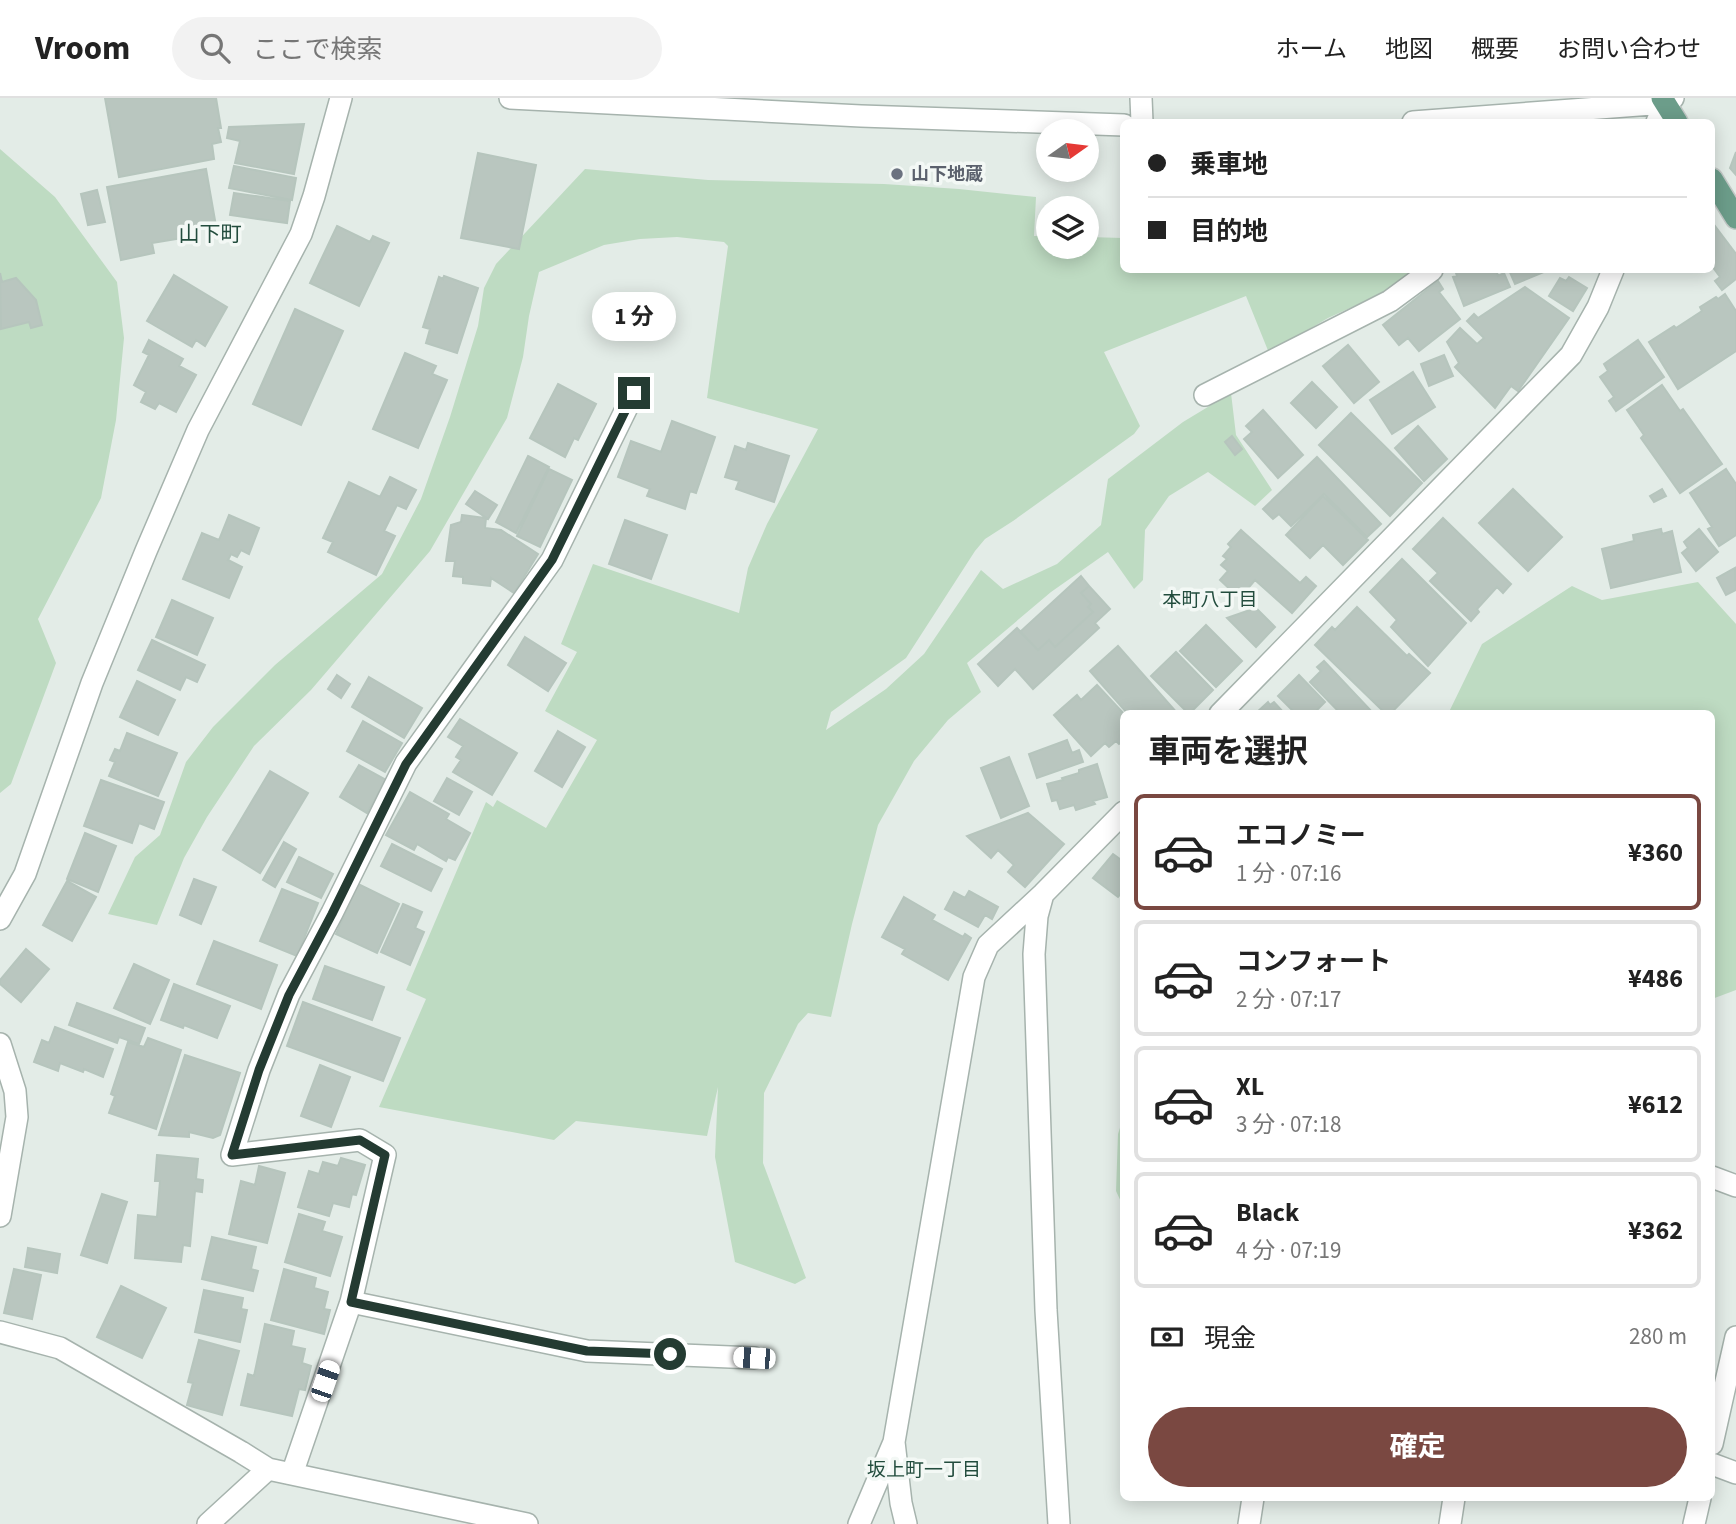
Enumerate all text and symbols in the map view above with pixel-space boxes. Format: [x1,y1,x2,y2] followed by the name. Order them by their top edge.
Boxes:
[172,17,662,80] search box
[35,25,130,72] text: Vroom
[196,29,234,67] icon: search
[252,31,382,68] text: ここで検索
[1276,32,1347,67] text: ホーム
[1385,32,1433,67] text: 地図
[1471,32,1519,67] text: 概要
[1557,32,1701,67] text: お問い合わせ
[1036,119,1099,182] north arrow
[1036,119,1099,259] map controls
[1190,146,1268,183] text: 乗車地
[911,162,983,187] place label: 山下地蔵
[889,166,905,182] marker: 山下地蔵
[1036,196,1099,259] button: layers
[1190,213,1268,250] text: 目的地
[179,219,242,249] district label: 山下町
[592,292,676,341] callout: 1 分
[614,300,654,333] text: 1 分
[618,377,650,409] route end
[1162,587,1258,614] district label: 本町八丁目
[1148,729,1308,775] text: 車両を選択
[1236,817,1366,854] text: エコノミー
[1152,821,1215,884] icon: car
[1628,834,1683,871] text: ¥360
[1236,857,1341,890] text: 1 分 · 07:16
[1236,943,1391,980] text: コンフォート
[1152,947,1215,1010] icon: car
[1628,960,1683,997] text: ¥486
[1236,983,1341,1016] text: 2 分 · 07:17
[1236,1068,1264,1105] text: XL
[1152,1073,1215,1136] icon: car
[1628,1086,1683,1123] text: ¥612
[1236,1108,1341,1141] text: 3 分 · 07:18
[1236,1194,1299,1231] text: Black
[1152,1199,1215,1262] icon: car
[1628,1212,1683,1249] text: ¥362
[1236,1234,1341,1267] text: 4 分 · 07:19
[1148,1318,1186,1356] icon: cash
[1204,1320,1256,1357] text: 現金
[1629,1320,1687,1353] text: 280 m
[654,1338,686,1370] route start
[733,1346,776,1370] car
[309,1358,342,1404] car
[1148,1407,1687,1487] button: 確定
[867,1457,981,1484] district label: 坂上町一丁目

